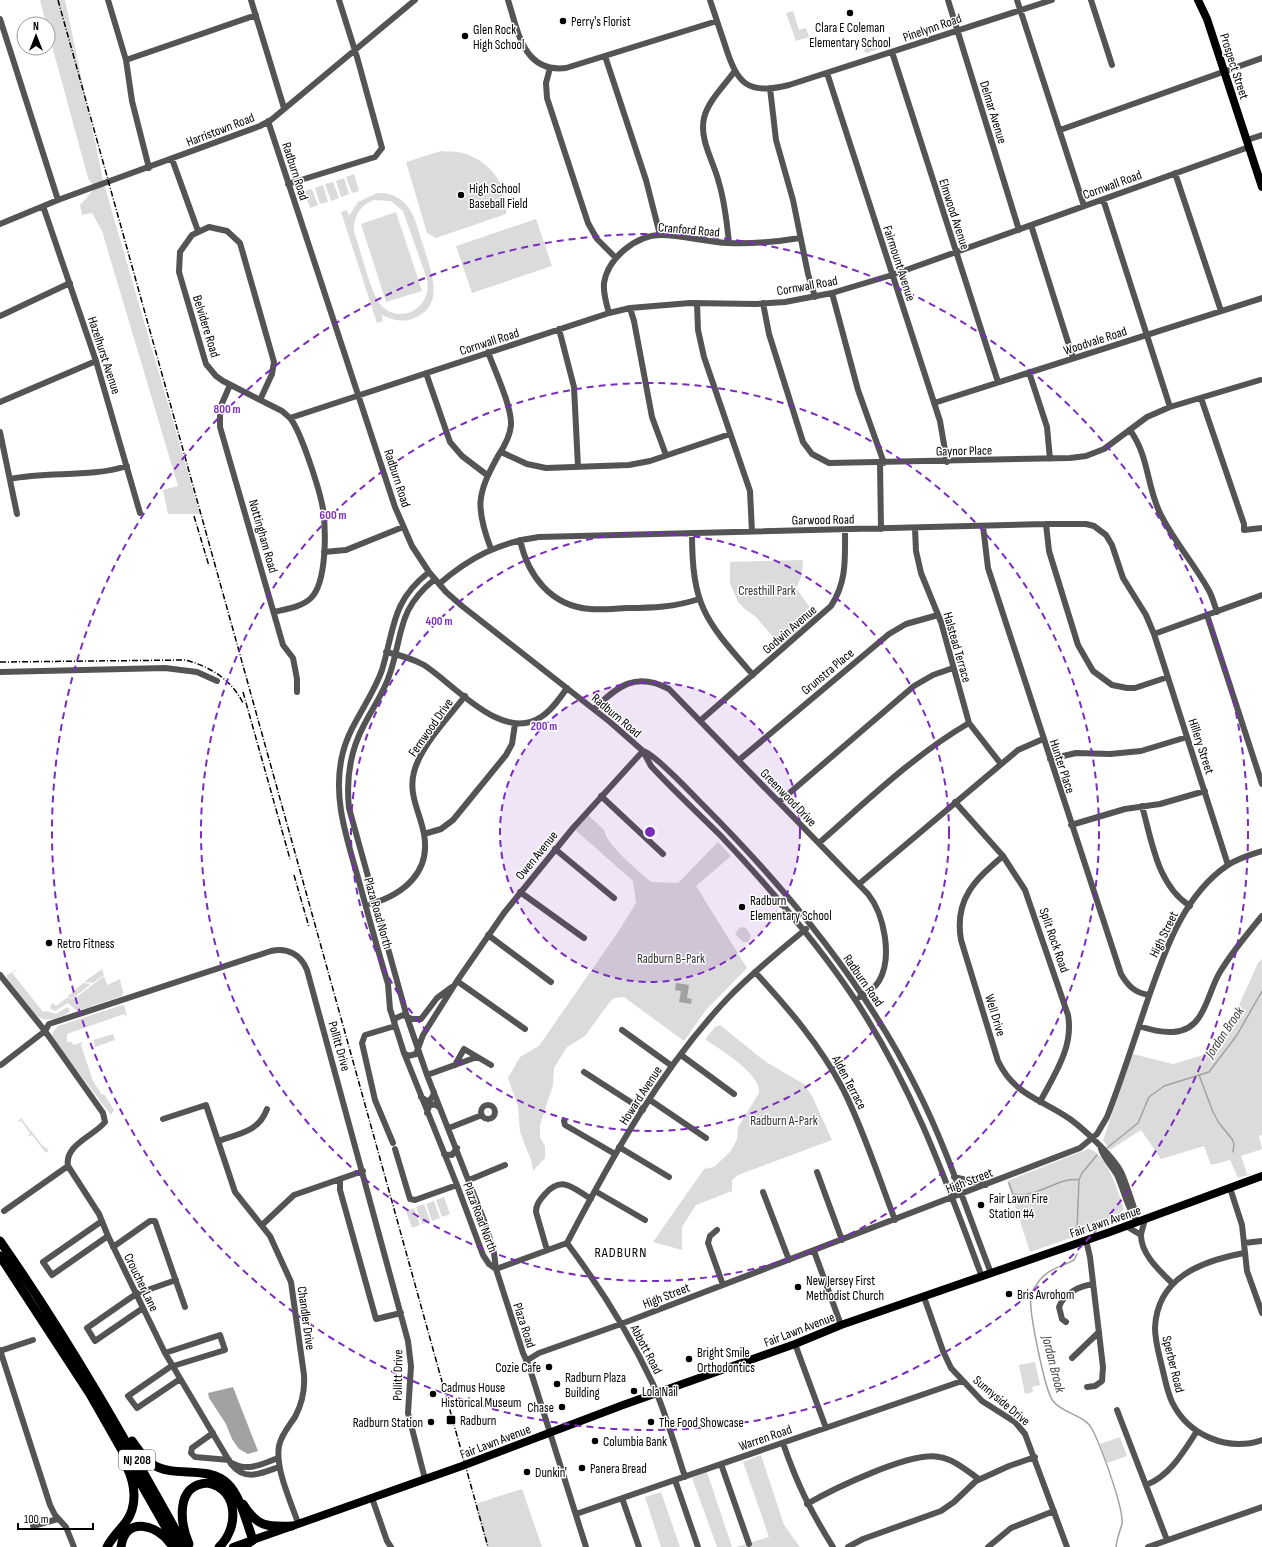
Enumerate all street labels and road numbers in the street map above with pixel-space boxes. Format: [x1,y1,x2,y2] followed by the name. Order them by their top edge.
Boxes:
[901,10,964,45] street label: Pinelynn Road
[1216,31,1252,101] street label: Prospect Street
[976,79,1010,146] street label: Delmar Avenue
[184,110,257,150] street label: Harristown Road
[278,140,312,202] street label: Radburn Road
[1081,167,1144,203] street label: Cornwall Road
[935,177,973,252] street label: Elmwood Avenue
[657,219,720,241] street label: Cranford Road
[879,224,919,303] street label: Fairmount Avenue
[775,273,839,299] street label: Cornwall Road
[189,293,223,359] street label: Belvidere Road
[84,314,124,396] street label: Hazelhurst Avenue
[1062,323,1129,359] street label: Woodvale Road
[458,325,521,359] street label: Cornwall Road
[936,443,992,459] street label: Gaynor Place
[380,447,414,509] street label: Radburn Road
[245,498,281,575] street label: Nottingham Road
[792,511,854,529] street label: Garwood Road
[759,602,820,658] street label: Godwin Avenue
[939,610,975,684] street label: Halstead Terrace
[798,645,857,698] street label: Grunstra Place
[588,690,645,741] street label: Radburn Road
[405,695,457,760] street label: Fernwood Drive
[1185,717,1218,776] street label: Hillery Street
[1046,737,1078,795] street label: Hunter Place
[757,765,820,830] street label: Greenwood Drive
[512,828,561,883] street label: Owen Avenue
[360,876,396,951] street label: Plaza Road North
[1036,906,1073,975] street label: Split Rock Road
[1146,909,1182,960] street label: High Street
[839,951,887,1010] street label: Radburn Road
[981,992,1009,1038] street label: Well Drive
[324,1020,354,1073] street label: Pollitt Drive
[828,1052,870,1112] street label: Alden Terrace
[616,1063,666,1128] street label: Howard Avenue
[943,1165,995,1197] street label: High Street
[459,1180,501,1255] street label: Plaza Road North
[1068,1202,1143,1242] street label: Fair Lawn Avenue
[120,1251,162,1314] street label: Croucher Lane
[640,1280,692,1312] street label: High Street
[294,1285,318,1351] street label: Chandler Drive
[509,1301,539,1350] street label: Plaza Road
[762,1309,837,1351] street label: Fair Lawn Avenue
[626,1321,666,1377] street label: Abbott Road
[1158,1334,1188,1394] street label: Sperber Road
[390,1349,406,1401] street label: Pollitt Drive
[970,1372,1033,1429] street label: Sunnyside Drive
[458,1421,533,1463] street label: Fair Lawn Avenue
[737,1421,794,1454] street label: Warren Road
[119,1450,155,1470] road number: NJ 208

